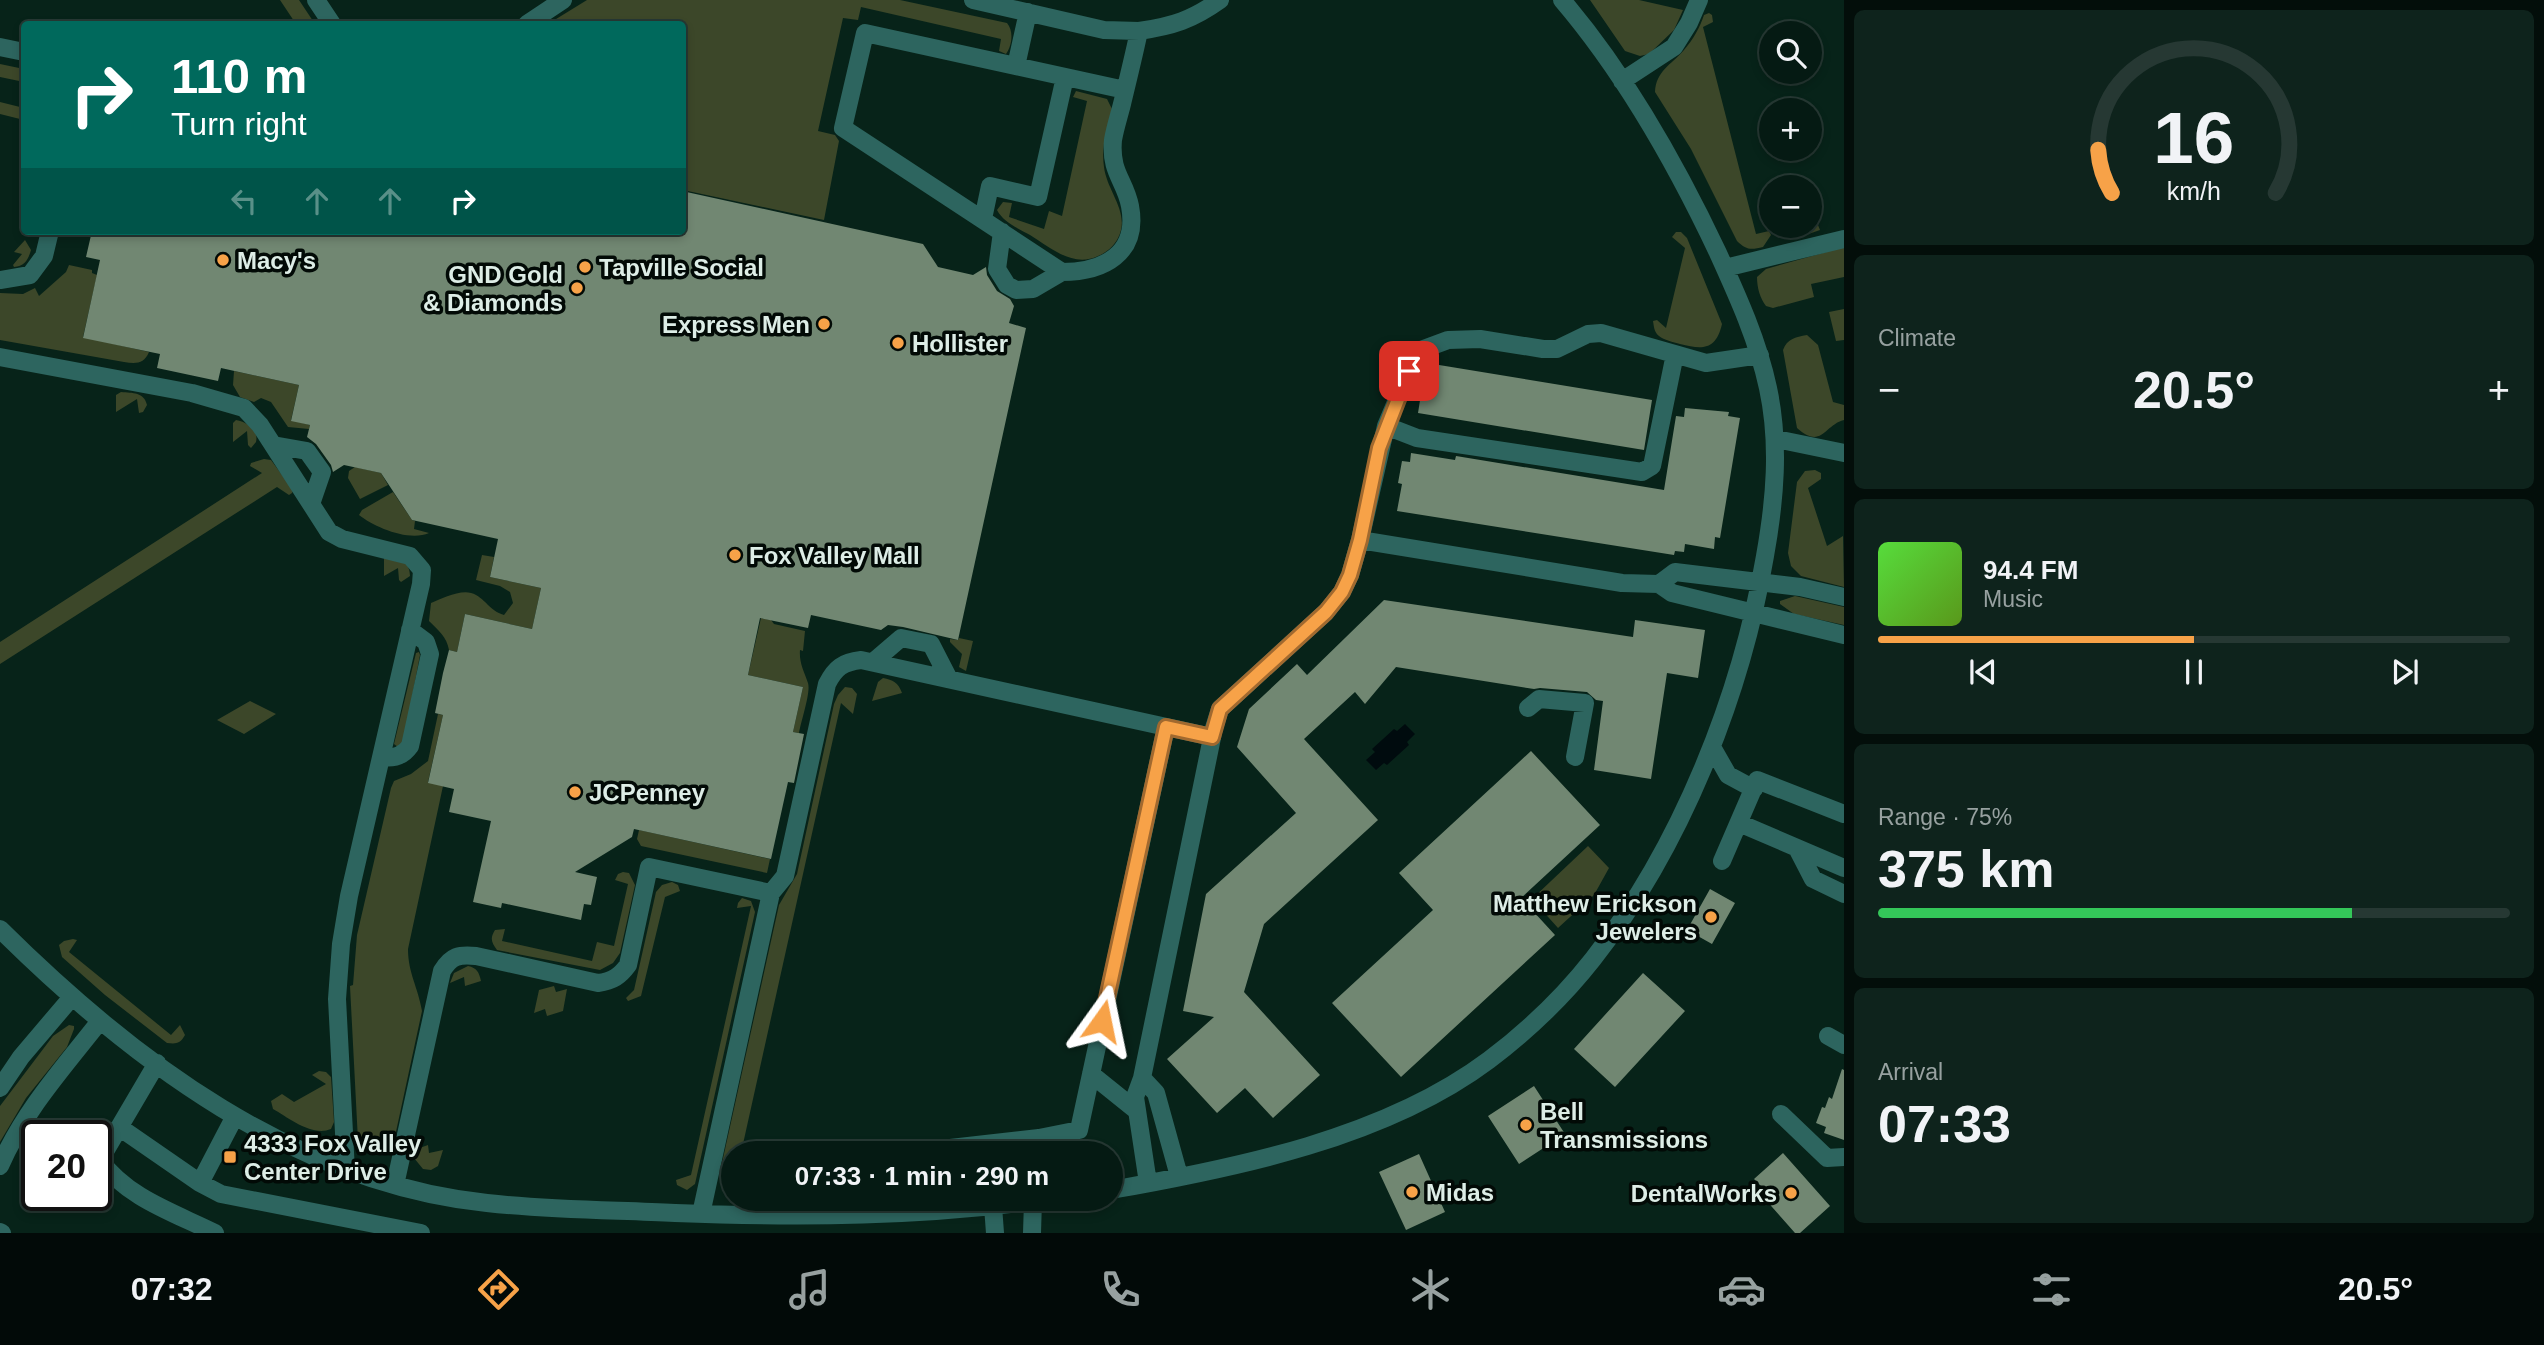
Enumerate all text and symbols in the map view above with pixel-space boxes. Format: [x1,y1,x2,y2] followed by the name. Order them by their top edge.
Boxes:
[1759,21,1822,238] map controls
[1759,21,1822,84] button: search
[56,49,147,140] icon: right
[171,49,307,103] text: 110 m
[1759,98,1822,161] button: +
[2154,98,2234,179] text: 16
[171,106,307,142] text: Turn right
[1759,175,1822,238] button: −
[2167,177,2221,205] text: km/h
[225,182,263,220] icon: left
[298,182,336,220] icon: ahead
[371,182,409,220] icon: ahead
[444,182,482,220] icon: right
[237,247,316,274] place label: Macy's
[215,252,231,268] marker: Macy's
[599,254,764,281] place label: Tapville Social
[577,259,593,275] marker: Tapville Social
[423,261,563,316] place label: GND Gold & Diamonds
[569,280,585,296] marker: GND Gold & Diamonds
[662,311,810,338] place label: Express Men
[816,316,832,332] marker: Express Men
[1878,325,1956,351] text: Climate
[912,330,1008,357] place label: Hollister
[890,335,906,351] marker: Hollister
[1379,341,1439,401] pin
[1390,352,1428,390] icon: arrive
[2133,361,2255,419] text: 20.5°
[1878,369,1900,411] text: −
[2488,369,2510,411] text: +
[749,542,920,569] place label: Fox Valley Mall
[727,547,743,563] marker: Fox Valley Mall
[1983,555,2078,585] text: 94.4 FM
[1983,586,2043,612] text: Music
[1964,653,2002,691] icon: previous
[2175,653,2213,691] icon: pause
[2386,653,2424,691] icon: next
[589,779,706,806] place label: JCPenney
[567,784,583,800] marker: JCPenney
[1878,804,2012,830] text: Range · 75%
[1878,840,2054,898] text: 375 km
[1493,890,1697,945] place label: Matthew Erickson Jewelers
[1703,909,1719,925] marker: Matthew Erickson Jewelers
[1065,984,1139,1058] position arrow
[1878,1059,1943,1085] text: Arrival
[1878,1095,2011,1153] text: 07:33
[1540,1098,1708,1153] place label: Bell Transmissions
[1518,1117,1534,1133] marker: Bell Transmissions
[21,1120,112,1211] speed limit sign: 20
[244,1130,422,1185] place label: 4333 Fox Valley Center Drive
[222,1149,238,1165] marker: 4333 Fox Valley Center Drive
[795,1161,1049,1191] text: 07:33 · 1 min · 290 m
[1426,1179,1494,1206] place label: Midas
[1631,1180,1777,1207] place label: DentalWorks
[1404,1184,1420,1200] marker: Midas
[1783,1185,1799,1201] marker: DentalWorks
[474,1265,523,1314] icon: directions
[785,1265,834,1314] icon: music
[1096,1265,1145,1314] icon: phone
[1406,1265,1455,1314] icon: climate
[1717,1265,1766,1314] icon: car
[2027,1265,2076,1314] icon: filters
[131,1271,213,1307] text: 07:32
[2338,1271,2413,1307] text: 20.5°

